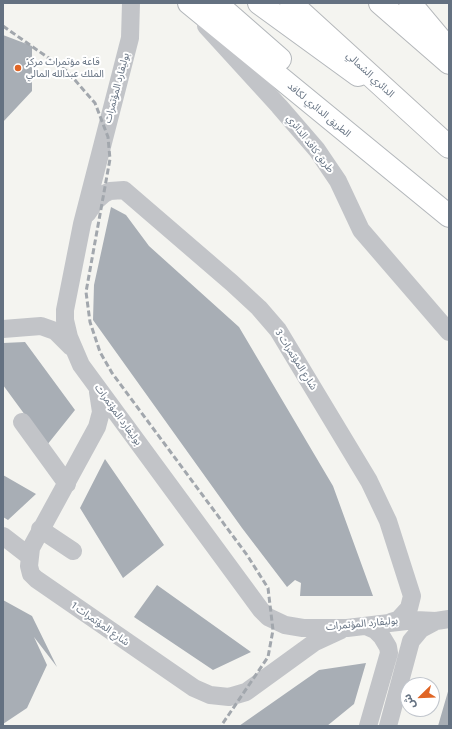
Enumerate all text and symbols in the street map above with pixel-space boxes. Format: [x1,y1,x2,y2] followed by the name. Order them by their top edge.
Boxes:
[343,50,397,100] street label: الدائري الشمالي
[102,51,132,125] street label: بوليفارد المؤتمرات
[26,56,104,80] place label: قاعة مؤتمرات مركز الملك عبدالله المالي
[13,63,23,73] marker: قاعة مؤتمرات مركز الملك عبدالله المالي
[285,80,353,140] street label: الطريق الدائري لكافد
[284,113,336,175] street label: طريق كافد الدائري
[273,328,319,392] street label: شارع المؤتمرات 3
[92,382,144,448] street label: بوليفارد المؤتمرات
[69,599,131,649] street label: شارع المؤتمرات 1
[325,615,399,633] street label: بوليفارد المؤتمرات
[400,677,440,717] north arrow
[400,692,418,711] text: ش

